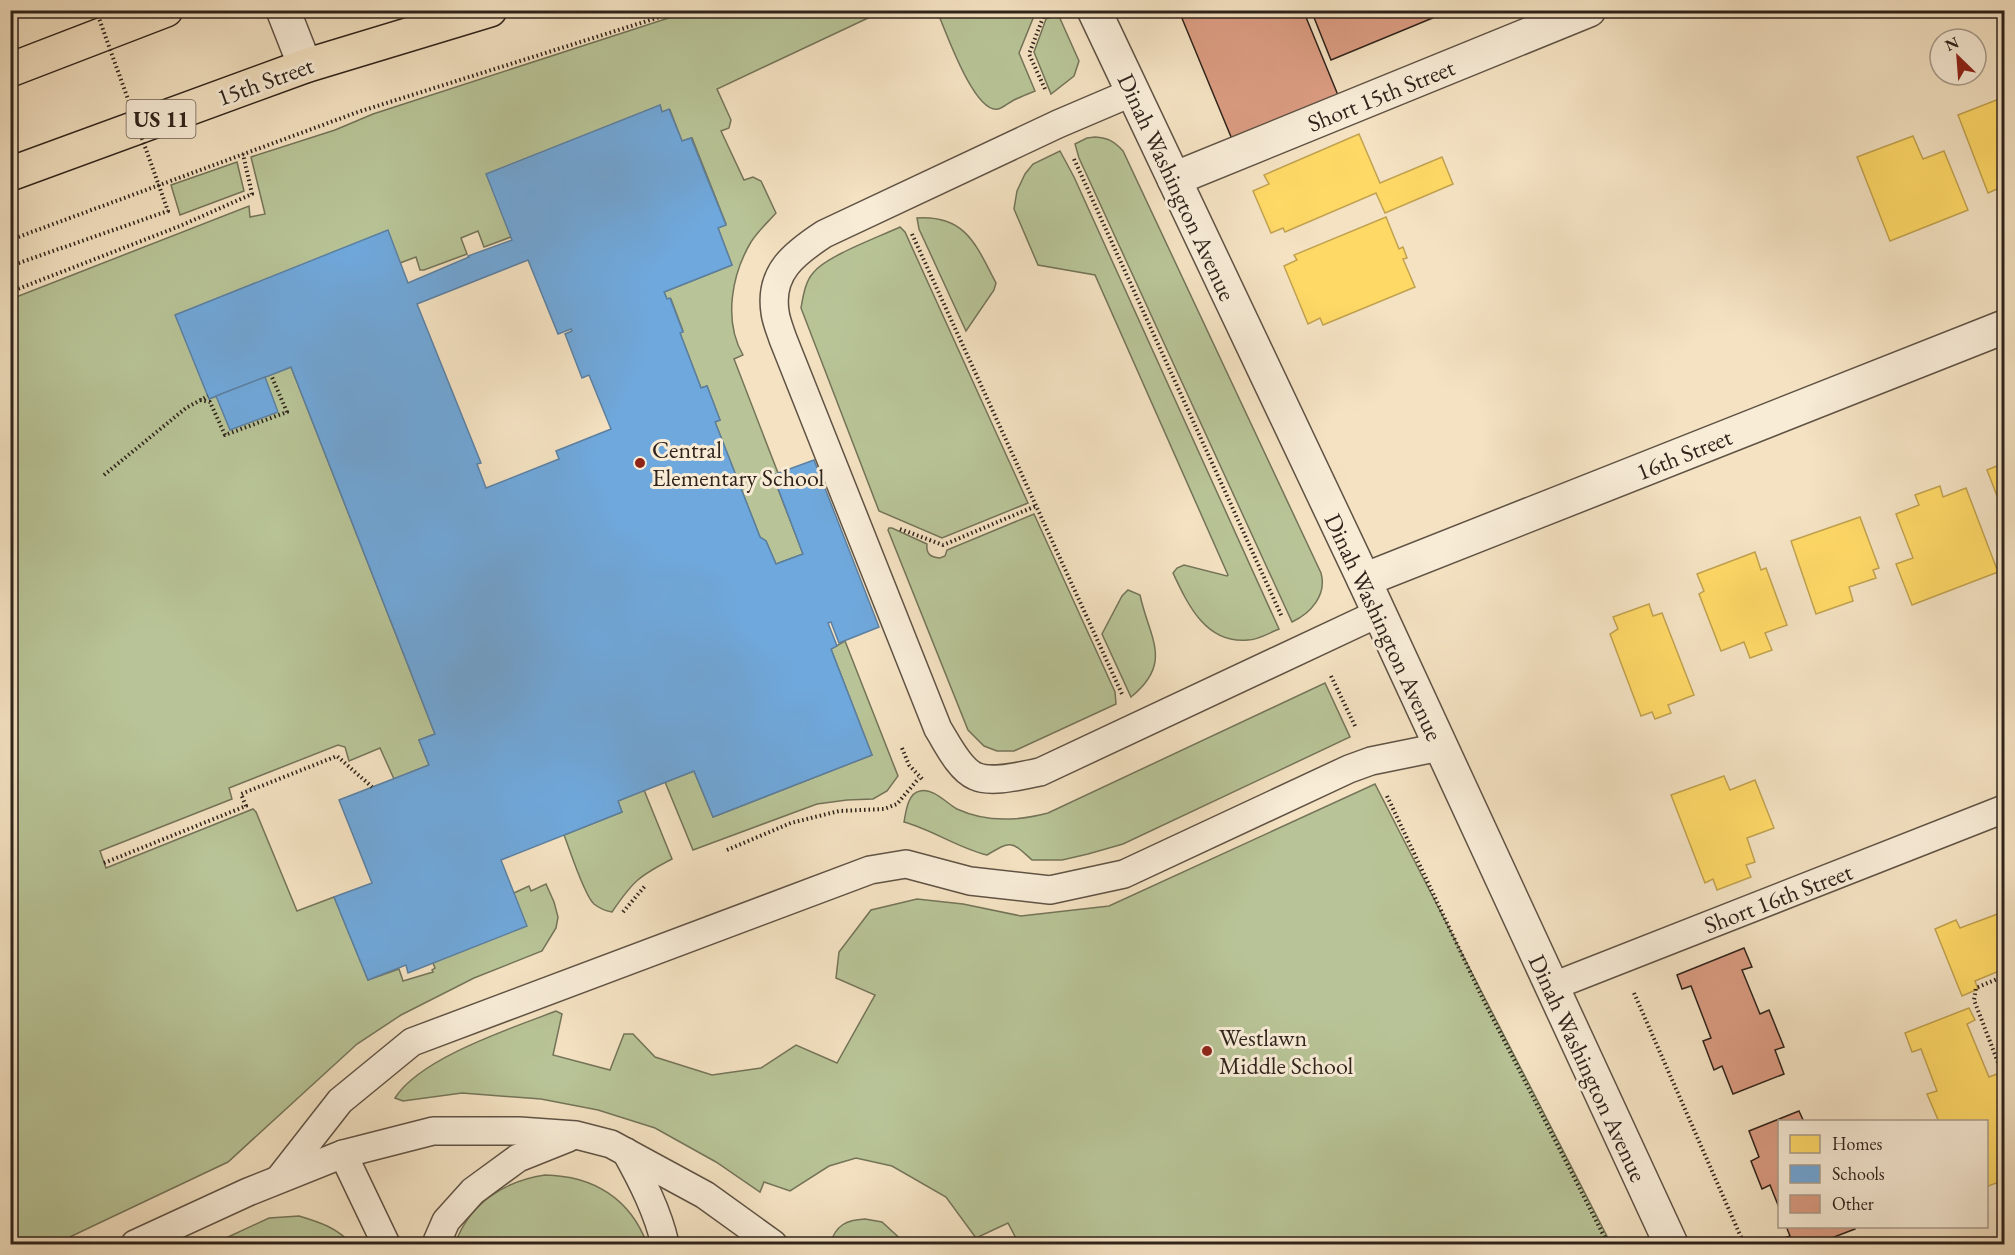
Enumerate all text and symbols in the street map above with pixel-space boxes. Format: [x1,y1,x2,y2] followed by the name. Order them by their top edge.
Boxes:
[1928,27,1988,87] north arrow
[1942,32,1962,56] text: N
[212,49,318,113] street label: 15th Street
[1303,51,1460,139] street label: Short 15th Street
[1111,68,1243,306] street label: Dinah Washington Avenue
[126,100,195,138] road number: US 11
[1632,421,1737,487] street label: 16th Street
[652,434,824,493] place label: Central Elementary School
[633,456,647,470] marker: Central Elementary School
[1318,508,1450,746] street label: Dinah Washington Avenue
[1700,855,1857,940] street label: Short 16th Street
[1522,949,1654,1187] street label: Dinah Washington Avenue
[1219,1022,1353,1081] place label: Westlawn Middle School
[1200,1044,1214,1058] marker: Westlawn Middle School
[1778,1120,1988,1228] legend
[1832,1132,1883,1155] text: Homes
[1832,1162,1885,1185] text: Schools
[1832,1192,1874,1215] text: Other

